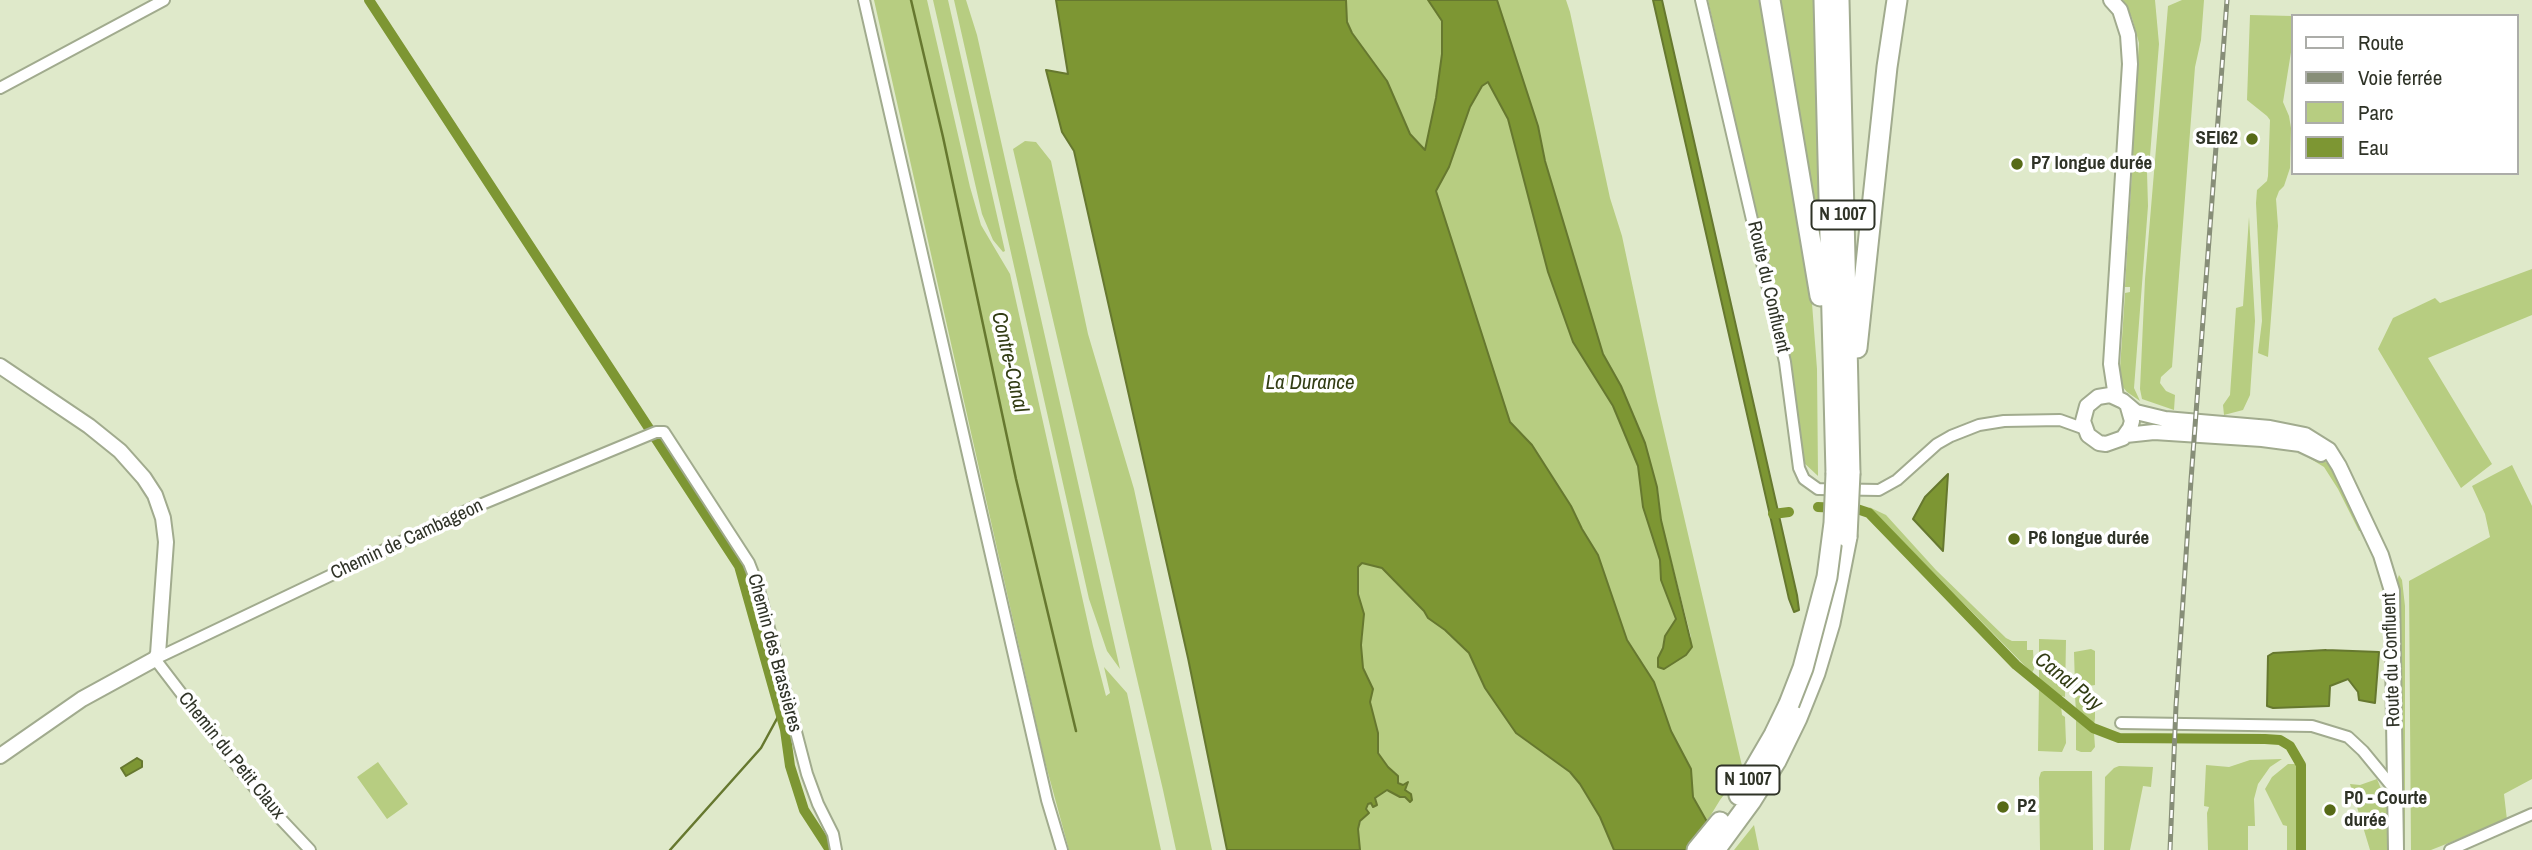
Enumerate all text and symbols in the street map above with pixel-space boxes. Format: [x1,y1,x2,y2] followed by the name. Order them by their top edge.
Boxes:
[2290,14,2518,175] legend
[2358,28,2404,57] text: Route
[2358,63,2442,92] text: Voie ferrée
[2358,98,2393,127] text: Parc
[2196,128,2238,150] place label: SEI62
[2244,131,2260,147] marker: SEI62
[2358,133,2389,162] text: Eau
[2031,153,2152,175] place label: P7 longue durée
[2009,156,2025,172] marker: P7 longue durée
[1812,200,1874,230] road number: N 1007
[1742,219,1794,355] street label: Route du Confluent
[985,309,1033,415] water label: Contre-Canal
[1265,370,1355,396] water label: La Durance
[327,495,487,585] street label: Chemin de Cambageon
[2028,528,2149,550] place label: P6 longue durée
[2006,531,2022,547] marker: P6 longue durée
[742,571,806,735] street label: Chemin des Brassières
[2378,593,2406,727] street label: Route du Confluent
[2029,647,2107,717] water label: Canal Puy
[173,688,289,824] street label: Chemin du Petit Claux
[1716,766,1780,794] road number: N 1007
[2344,788,2427,832] place label: P0 - Courte durée
[2017,796,2036,818] place label: P2
[1995,799,2011,815] marker: P2
[2322,802,2338,818] marker: P0 - Courte durée

